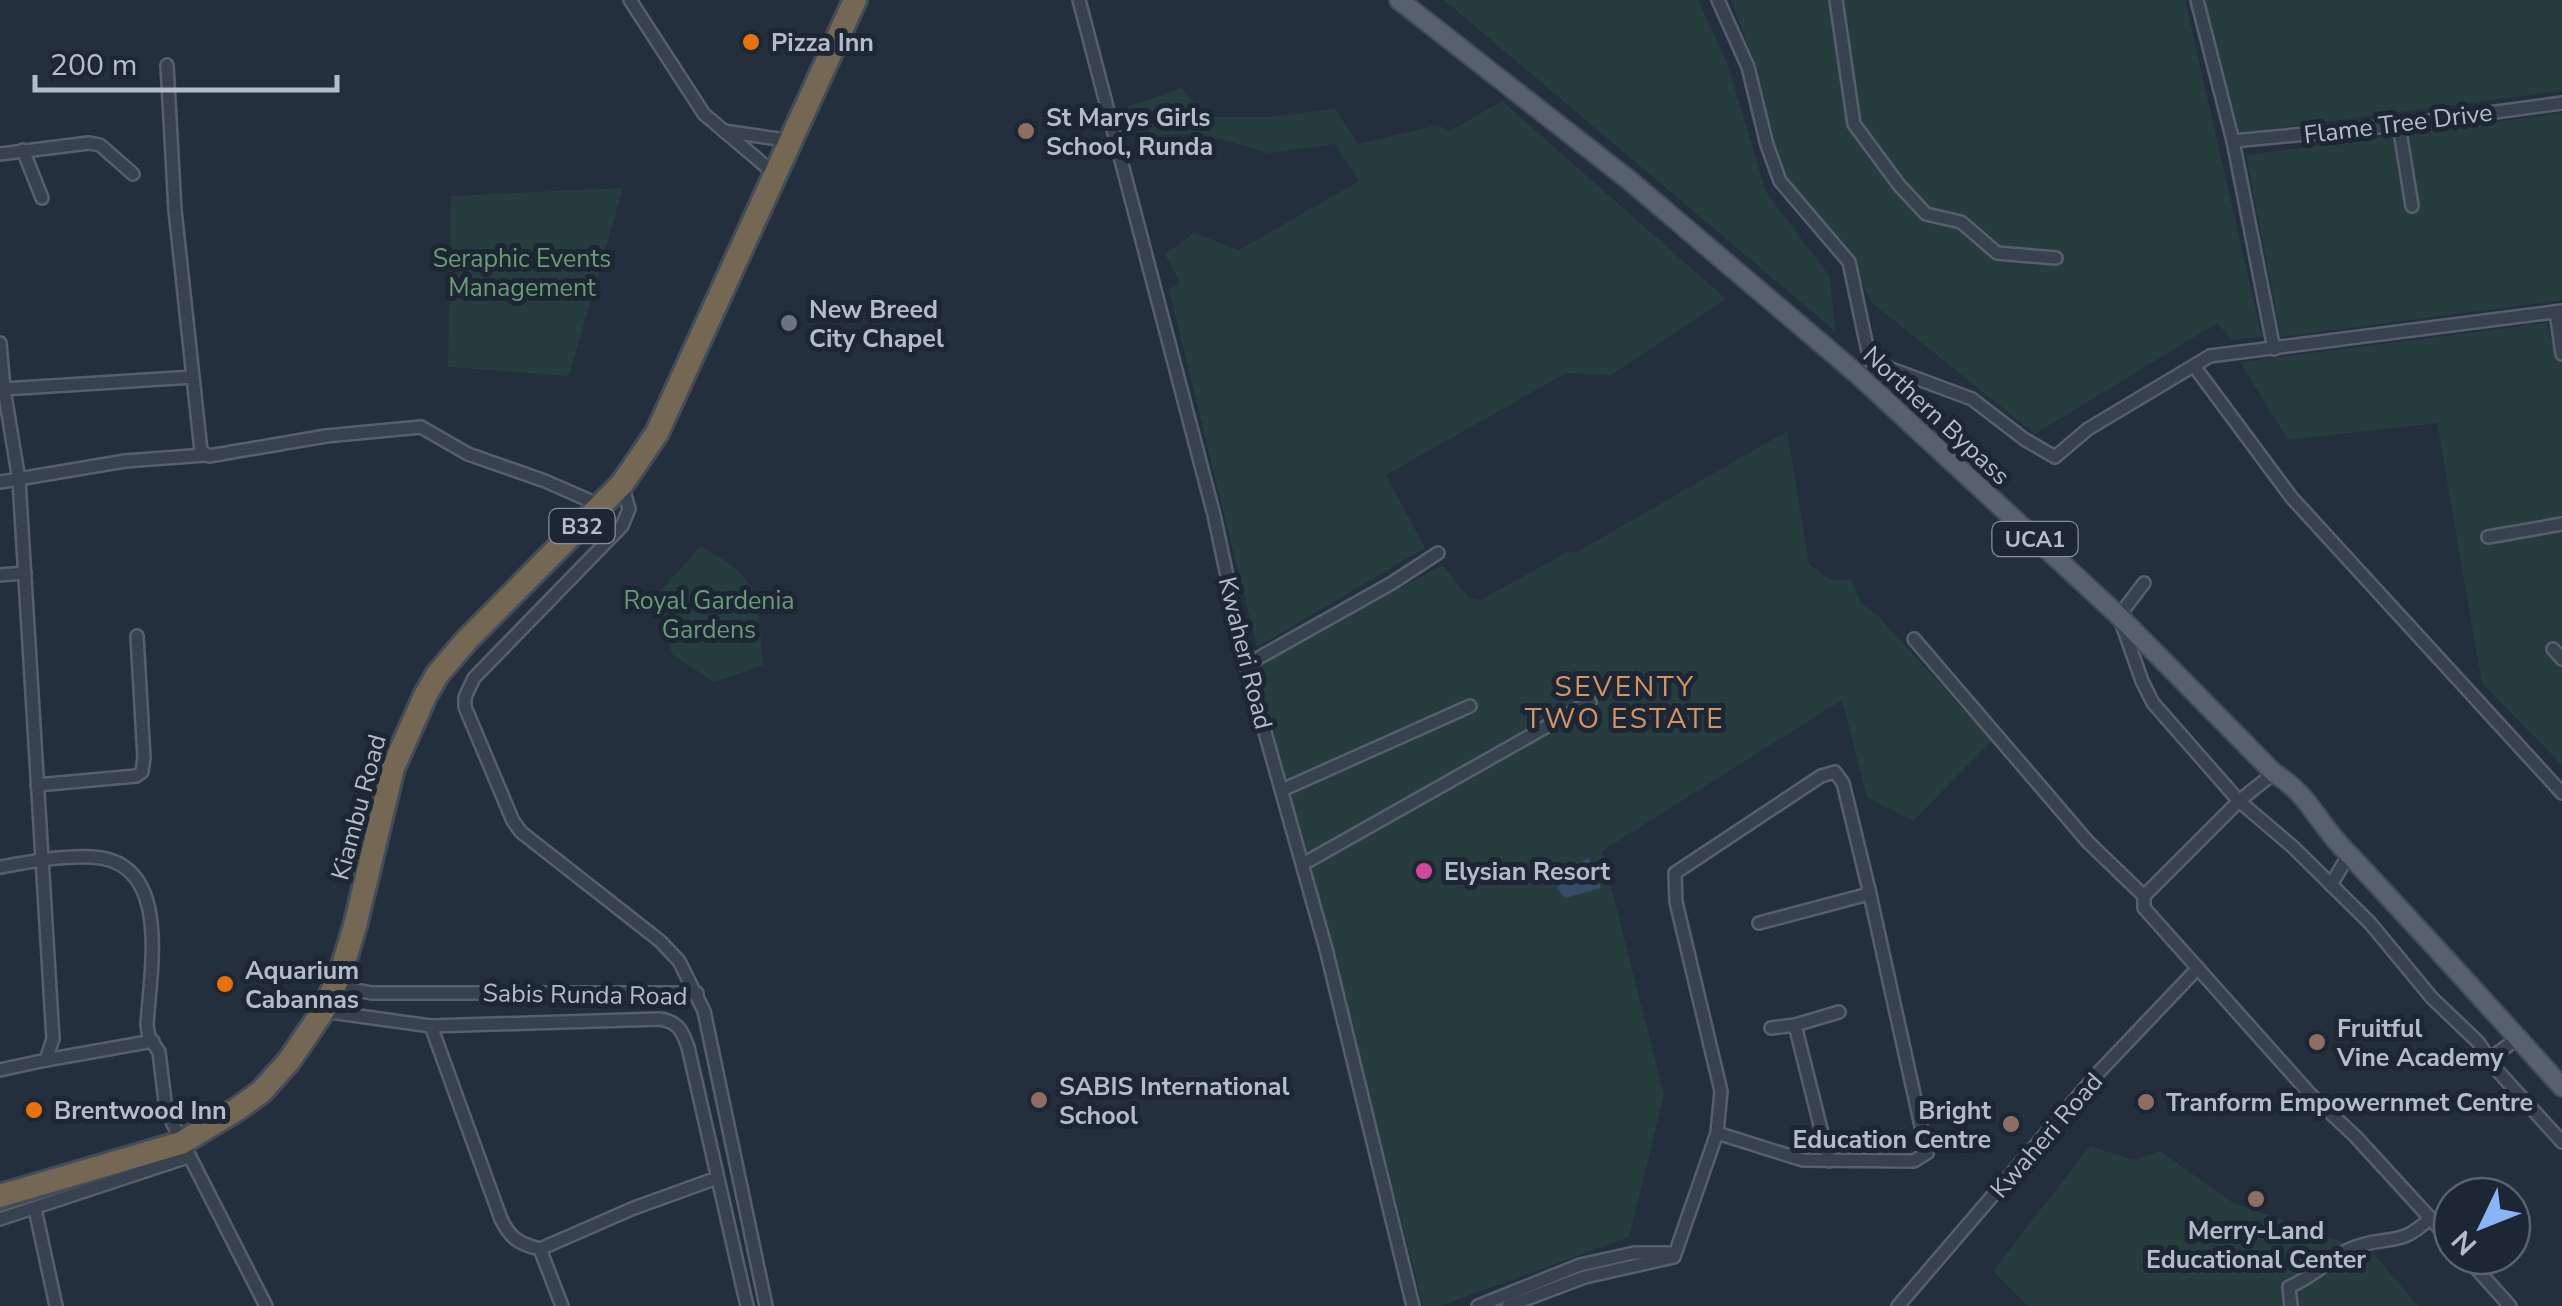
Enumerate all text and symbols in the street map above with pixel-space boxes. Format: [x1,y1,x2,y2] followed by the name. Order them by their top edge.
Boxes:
[771,26,874,60] place label: Pizza Inn
[35,30,338,92] scale bar
[740,31,762,53] marker: Pizza Inn
[50,45,137,86] text: 200 m
[2302,96,2494,152] street label: Flame Tree Drive
[1046,101,1213,164] place label: St Marys Girls School, Runda
[1015,120,1037,142] marker: St Marys Girls School, Runda
[433,242,611,305] park label: Seraphic Events Management
[809,293,944,356] place label: New Breed City Chapel
[778,312,800,334] marker: New Breed City Chapel
[1855,339,2017,493] street label: Northern Bypass
[550,509,614,543] road number: B32
[1992,522,2078,556] road number: UCA1
[1210,574,1280,733] street label: Kwaheri Road
[623,584,795,647] park label: Royal Gardenia Gardens
[1525,668,1725,738] district label: SEVENTY TWO ESTATE
[323,731,395,884] street label: Kiambu Road
[1444,855,1611,889] place label: Elysian Resort
[1413,860,1435,882] marker: Elysian Resort
[245,954,359,1017] place label: Aquarium Cabannas
[214,973,236,995] marker: Aquarium Cabannas
[482,976,688,1014] street label: Sabis Runda Road
[2336,1012,2504,1075] place label: Fruitful Vine Academy
[2306,1031,2328,1053] marker: Fruitful Vine Academy
[1983,1066,2111,1206] street label: Kwaheri Road
[1059,1070,1289,1133] place label: SABIS International School
[2166,1086,2533,1120] place label: Tranform Empowernmet Centre
[1028,1089,1050,1111] marker: SABIS International School
[2135,1091,2157,1113] marker: Tranform Empowernmet Centre
[54,1094,227,1128] place label: Brentwood Inn
[1792,1094,1991,1157] place label: Bright Education Centre
[23,1099,45,1121] marker: Brentwood Inn
[2000,1113,2022,1135] marker: Bright Education Centre
[2432,1176,2532,1276] north arrow
[2245,1188,2267,1210] marker: Merry-Land Educational Center
[2146,1214,2366,1277] place label: Merry-Land Educational Center
[2443,1222,2485,1263] text: N

